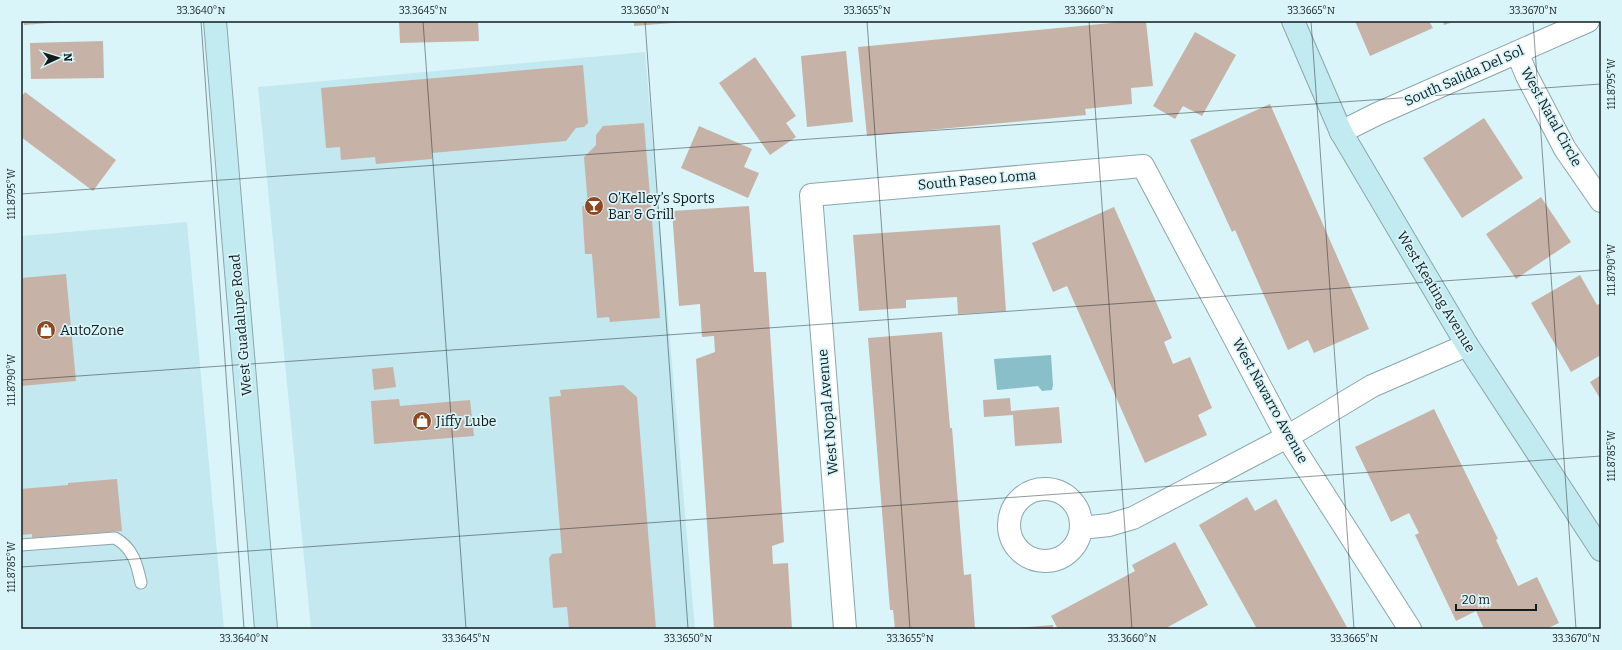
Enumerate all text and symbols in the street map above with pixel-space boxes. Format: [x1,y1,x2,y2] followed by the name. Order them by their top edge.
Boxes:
[177,5,226,17] text: 33.3640°N
[399,5,447,17] text: 33.3645°N
[621,5,669,17] text: 33.3650°N
[843,5,891,17] text: 33.3655°N
[1065,5,1114,17] text: 33.3660°N
[1287,5,1335,17] text: 33.3665°N
[1509,5,1557,17] text: 33.3670°N
[38,38,78,78] north arrow
[1402,42,1526,110] street label: South Salida Del Sol
[61,53,74,63] text: N
[1606,58,1618,109] text: 111.8795°W
[1517,64,1585,170] street label: West Natal Circle
[917,166,1037,194] street label: South Paseo Loma
[6,168,18,219] text: 111.8795°W
[608,190,715,223] place label: O’Kelley’s Sports Bar & Grill
[583,195,605,217] bar icon: O’Kelley’s Sports Bar & Grill
[1393,228,1479,356] street label: West Keating Avenue
[1606,243,1618,296] text: 111.8790°W
[226,253,256,397] street label: West Guadalupe Road
[35,319,57,341] shop icon: AutoZone
[60,322,124,339] place label: AutoZone
[1229,335,1311,467] street label: West Navarro Avenue
[814,348,842,476] street label: West Nopal Avenue
[6,353,18,406] text: 111.8790°W
[411,410,433,432] shop icon: Jiffy Lube
[435,413,497,430] place label: Jiffy Lube
[1606,430,1618,482] text: 111.8785°W
[6,541,18,593] text: 111.8785°W
[1456,586,1536,612] scale bar
[1462,593,1491,607] text: 20 m
[220,633,269,645] text: 33.3640°N
[442,633,490,645] text: 33.3645°N
[664,633,712,645] text: 33.3650°N
[886,633,934,645] text: 33.3655°N
[1108,633,1157,645] text: 33.3660°N
[1330,633,1378,645] text: 33.3665°N
[1552,633,1600,645] text: 33.3670°N

